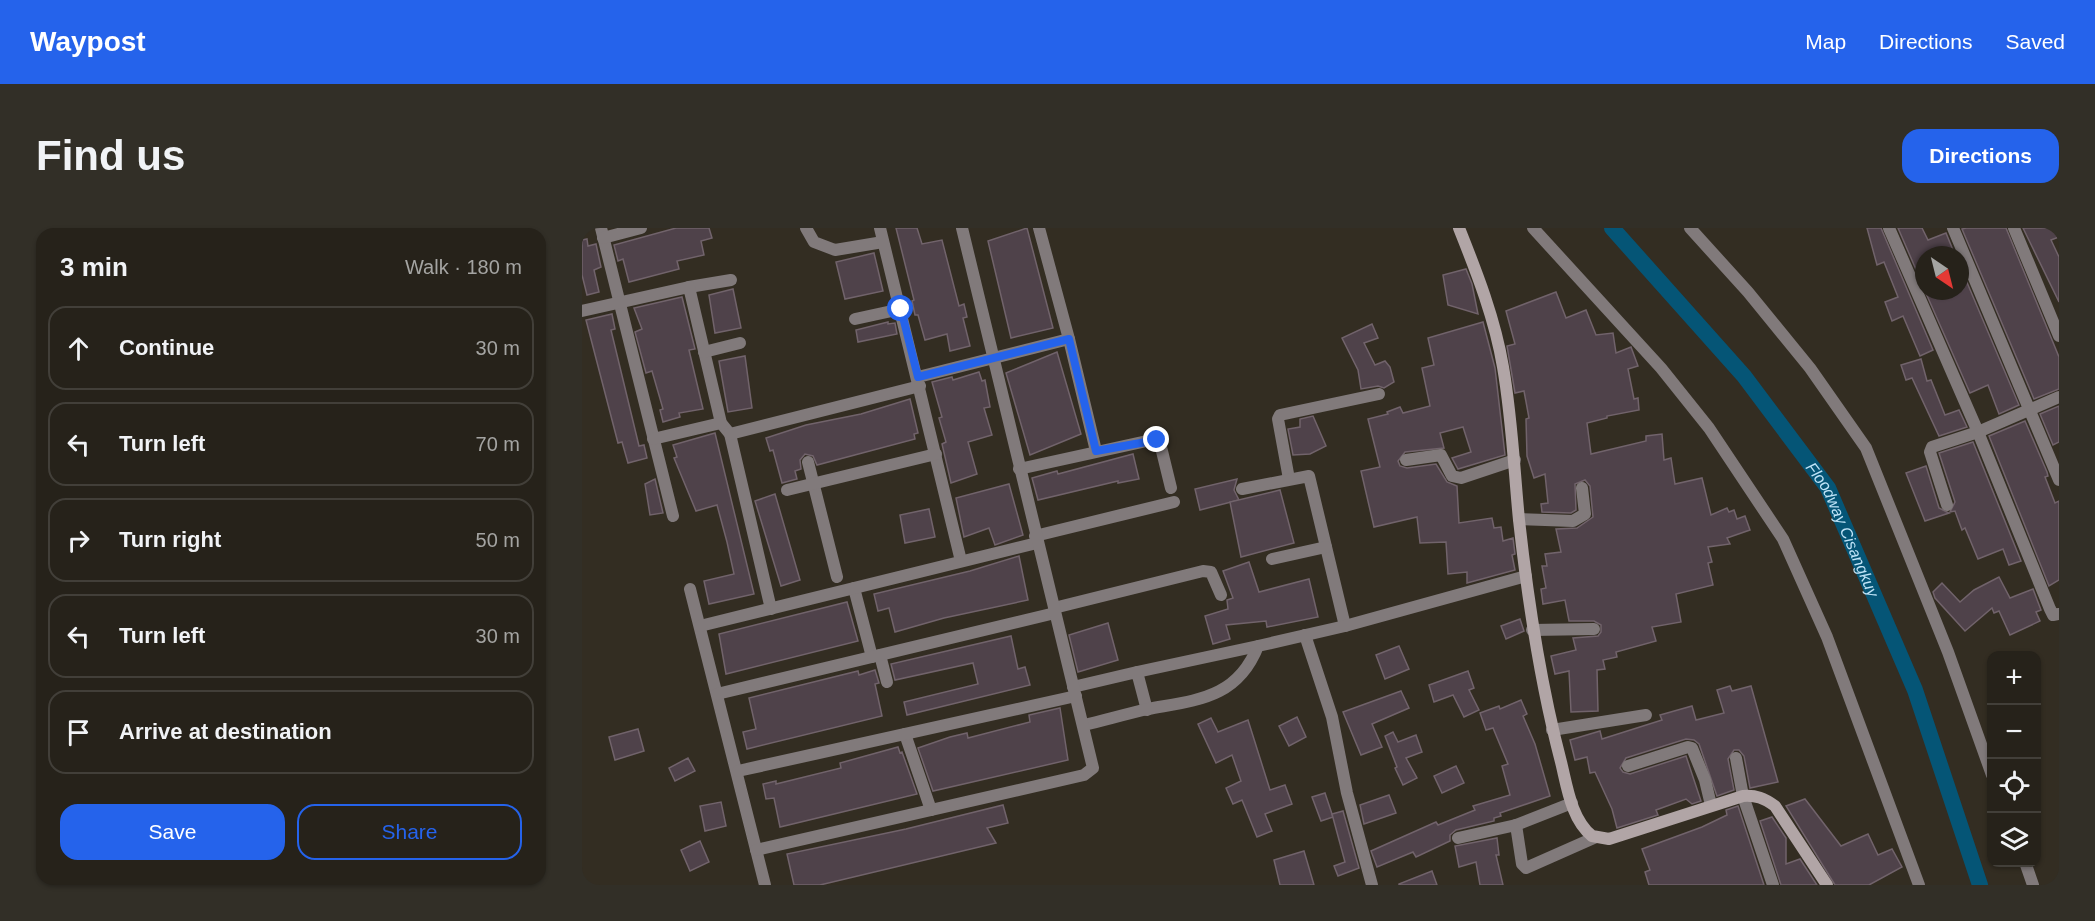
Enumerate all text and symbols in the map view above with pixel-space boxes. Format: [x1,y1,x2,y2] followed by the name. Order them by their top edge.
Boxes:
[30,26,146,57] text: Waypost
[1805,30,1846,53] text: Map
[1879,30,1972,53] text: Directions
[2005,30,2065,53] text: Saved
[1902,129,2059,183] button: Directions
[36,132,185,179] text: Find us
[1915,246,1969,300] north arrow
[60,252,128,282] text: 3 min
[405,256,522,278] text: Walk · 180 m
[887,295,913,321] route start
[62,332,95,365] icon: ahead
[119,335,214,360] text: Continue
[476,337,520,359] text: 30 m
[1143,426,1169,452] route end
[62,428,95,461] icon: left
[119,431,205,456] text: Turn left
[476,433,520,455] text: 70 m
[1803,459,1882,600] water label: Floodway Cisangkuy
[62,524,95,557] icon: right
[119,527,221,552] text: Turn right
[476,529,520,551] text: 50 m
[62,620,95,653] icon: left
[119,623,205,648] text: Turn left
[476,625,520,647] text: 30 m
[1987,651,2041,867] map controls
[1987,651,2041,705] button: +
[1987,705,2041,759] button: −
[62,716,95,749] icon: arrive
[119,719,332,744] text: Arrive at destination
[1987,759,2041,813] button: locate
[60,804,285,860] button: Save
[297,804,522,860] button: Share
[1987,813,2041,867] button: layers

